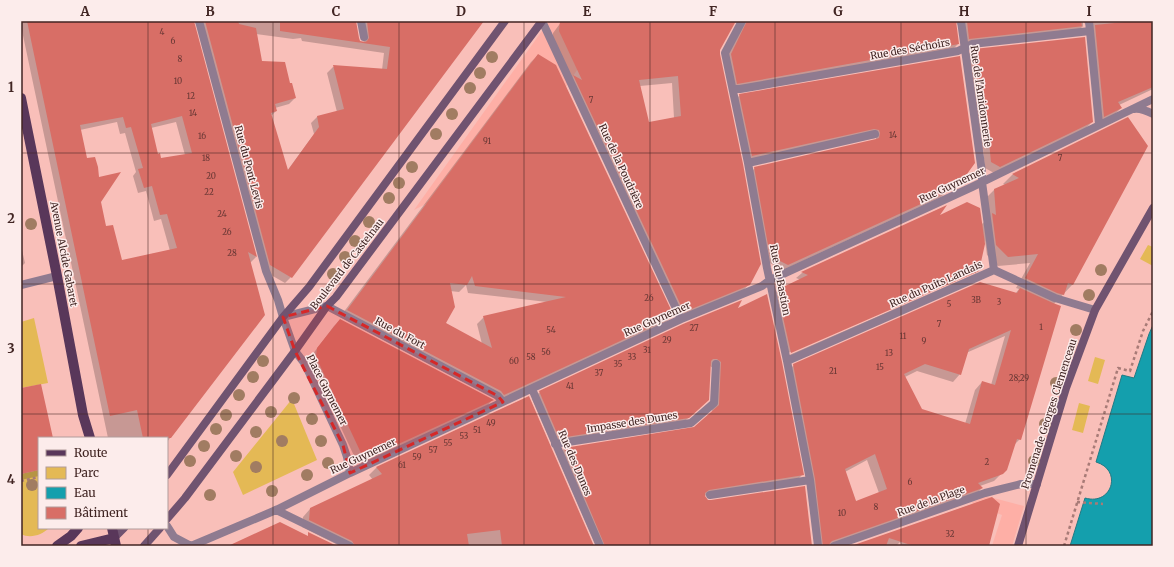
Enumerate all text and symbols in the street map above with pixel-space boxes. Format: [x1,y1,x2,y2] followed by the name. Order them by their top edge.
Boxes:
[79,3,90,20] text: A
[205,3,215,20] text: B
[332,3,341,20] text: C
[456,3,466,20] text: D
[583,3,592,20] text: E
[709,3,717,20] text: F
[833,3,843,20] text: G
[959,3,970,20] text: H
[1086,3,1092,20] text: I
[160,27,165,37] house number: 4
[171,36,176,46] house number: 6
[869,36,951,62] street label: Rue des Séchoirs
[967,44,995,148] street label: Rue de l'Amidonnerie
[178,54,183,64] house number: 8
[174,76,182,86] house number: 10
[8,79,14,96] text: 1
[187,91,195,101] house number: 12
[589,95,594,105] house number: 7
[189,108,197,118] house number: 14
[596,122,646,210] street label: Rue de la Poudrière
[232,124,266,210] street label: Rue du Pont Levis
[889,130,897,140] house number: 14
[198,131,206,141] house number: 16
[483,136,491,146] house number: 91
[202,153,210,163] house number: 18
[1058,153,1063,163] house number: 7
[917,164,988,206] street label: Rue Guynemer
[206,171,216,181] house number: 20
[204,187,214,197] house number: 22
[47,199,81,308] street label: Avenue Alcide Gabaret
[217,209,227,219] house number: 24
[7,210,15,227] text: 2
[307,216,387,312] street label: Boulevard de Castelnau
[222,227,232,237] house number: 26
[767,243,793,317] street label: Rue du Bastion
[227,248,237,258] house number: 28
[887,258,985,310] street label: Rue du Puits Landais
[644,293,654,303] house number: 26
[971,295,981,305] house number: 3B
[997,297,1002,307] house number: 3
[622,298,693,339] street label: Rue Guynemer
[947,299,952,309] house number: 5
[373,314,428,352] street label: Rue du Fort
[937,319,942,329] house number: 7
[1039,322,1043,332] house number: 1
[689,323,699,333] house number: 27
[546,325,556,335] house number: 54
[900,331,907,341] house number: 11
[662,335,672,345] house number: 29
[922,336,927,346] house number: 9
[1019,337,1079,491] street label: Promenade Georges Clemenceau
[7,340,15,357] text: 3
[643,345,651,355] house number: 31
[541,347,551,357] house number: 56
[885,348,893,358] house number: 13
[303,352,351,428] street label: Place Guynemer
[526,352,536,362] house number: 58
[628,352,637,362] house number: 33
[509,356,519,366] house number: 60
[614,359,623,369] house number: 35
[876,362,884,372] house number: 15
[829,366,837,376] house number: 21
[595,368,604,378] house number: 37
[1009,373,1029,383] house number: 28;29
[566,381,574,391] house number: 41
[586,408,678,436] street label: Impasse des Dunes
[486,418,496,428] house number: 49
[473,425,481,435] house number: 51
[555,428,595,498] street label: Rue des Dunes
[460,431,469,441] house number: 53
[328,435,399,477] street label: Rue Guynemer
[38,437,168,529] legend
[444,438,453,448] house number: 55
[74,445,107,460] text: Route
[429,445,438,455] house number: 57
[412,452,422,462] house number: 59
[985,457,990,467] house number: 2
[398,460,406,470] house number: 61
[74,465,99,480] text: Parc
[7,471,16,488] text: 4
[908,477,913,487] house number: 6
[895,483,967,519] street label: Rue de la Plage
[74,485,96,500] text: Eau
[874,502,879,512] house number: 8
[74,505,128,520] text: Bâtiment
[838,508,846,518] house number: 10
[945,529,955,539] house number: 32

